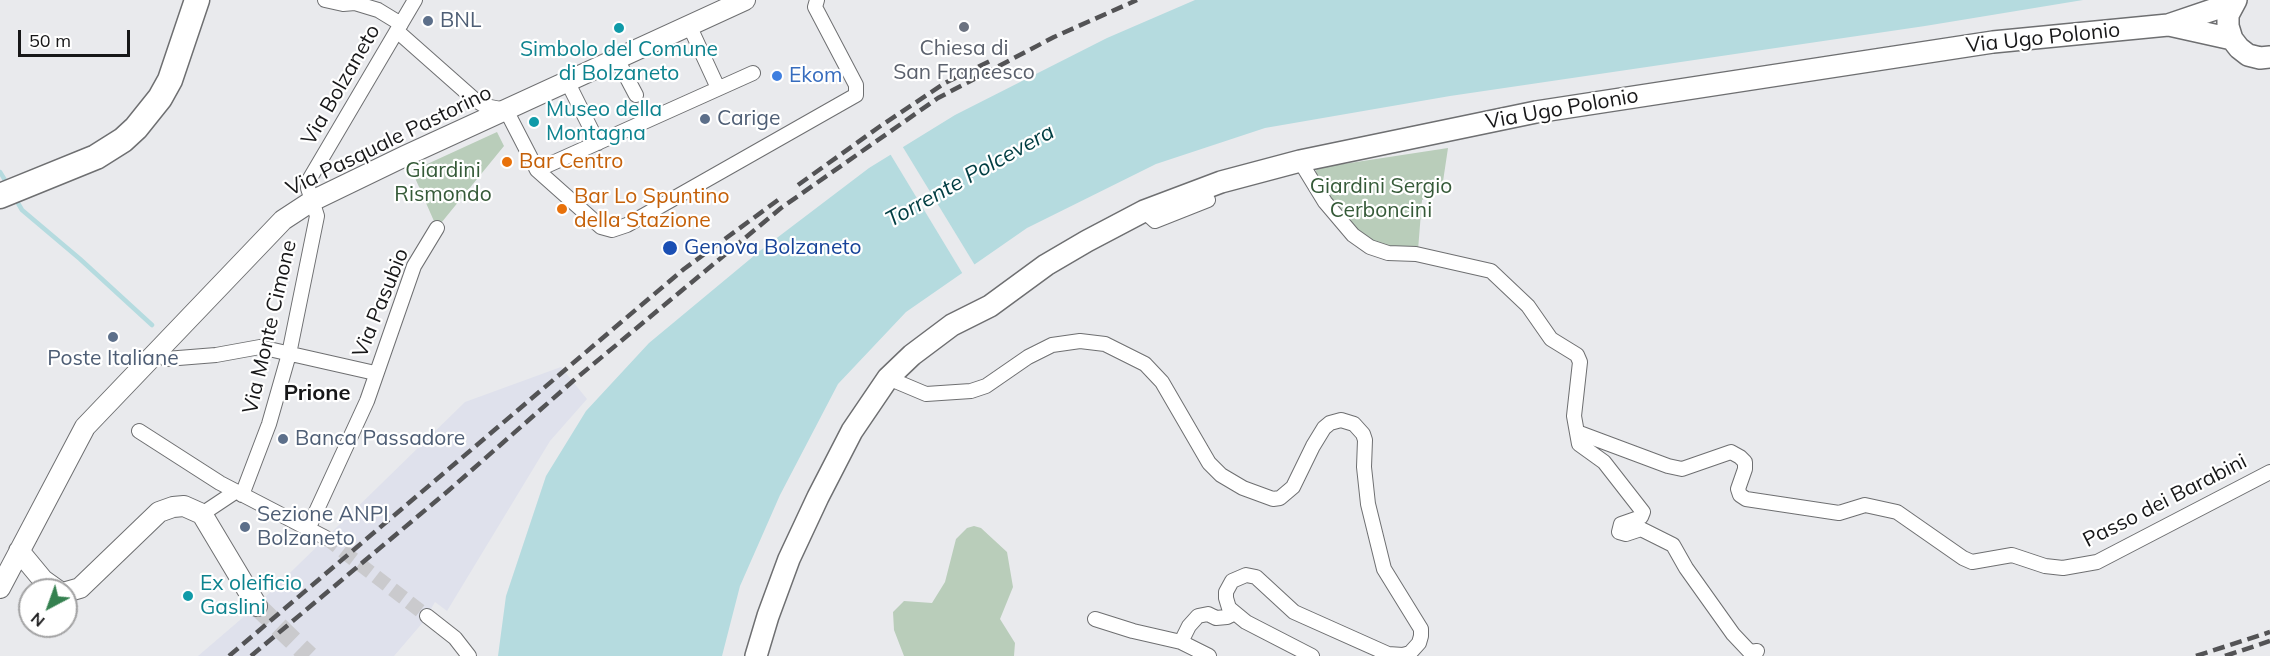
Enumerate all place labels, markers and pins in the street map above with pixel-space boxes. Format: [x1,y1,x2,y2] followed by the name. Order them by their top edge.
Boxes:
[440,8,481,34] place label: BNL
[421,14,435,28] marker: BNL
[957,20,971,34] marker: Chiesa di San Francesco
[612,21,626,35] marker: Simbolo del Comune di Bolzaneto
[893,36,1035,86] place label: Chiesa di San Francesco
[520,37,718,87] place label: Simbolo del Comune di Bolzaneto
[789,63,842,89] place label: Ekom
[770,69,784,83] marker: Ekom
[546,97,662,147] place label: Museo della Montagna
[717,106,780,132] place label: Carige
[698,112,712,126] marker: Carige
[527,115,541,129] marker: Museo della Montagna
[519,149,623,175] place label: Bar Centro
[500,155,514,169] marker: Bar Centro
[574,184,730,234] place label: Bar Lo Spuntino della Stazione
[555,202,569,216] marker: Bar Lo Spuntino della Stazione
[684,235,862,261] place label: Genova Bolzaneto
[661,239,679,257] marker: Genova Bolzaneto
[106,330,120,344] marker: Poste Italiane
[47,346,179,372] place label: Poste Italiane
[295,426,465,452] place label: Banca Passadore
[276,432,290,446] marker: Banca Passadore
[257,502,389,552] place label: Sezione ANPI Bolzaneto
[238,520,252,534] marker: Sezione ANPI Bolzaneto
[200,571,302,621] place label: Ex oleificio Gaslini
[181,589,195,603] marker: Ex oleificio Gaslini

